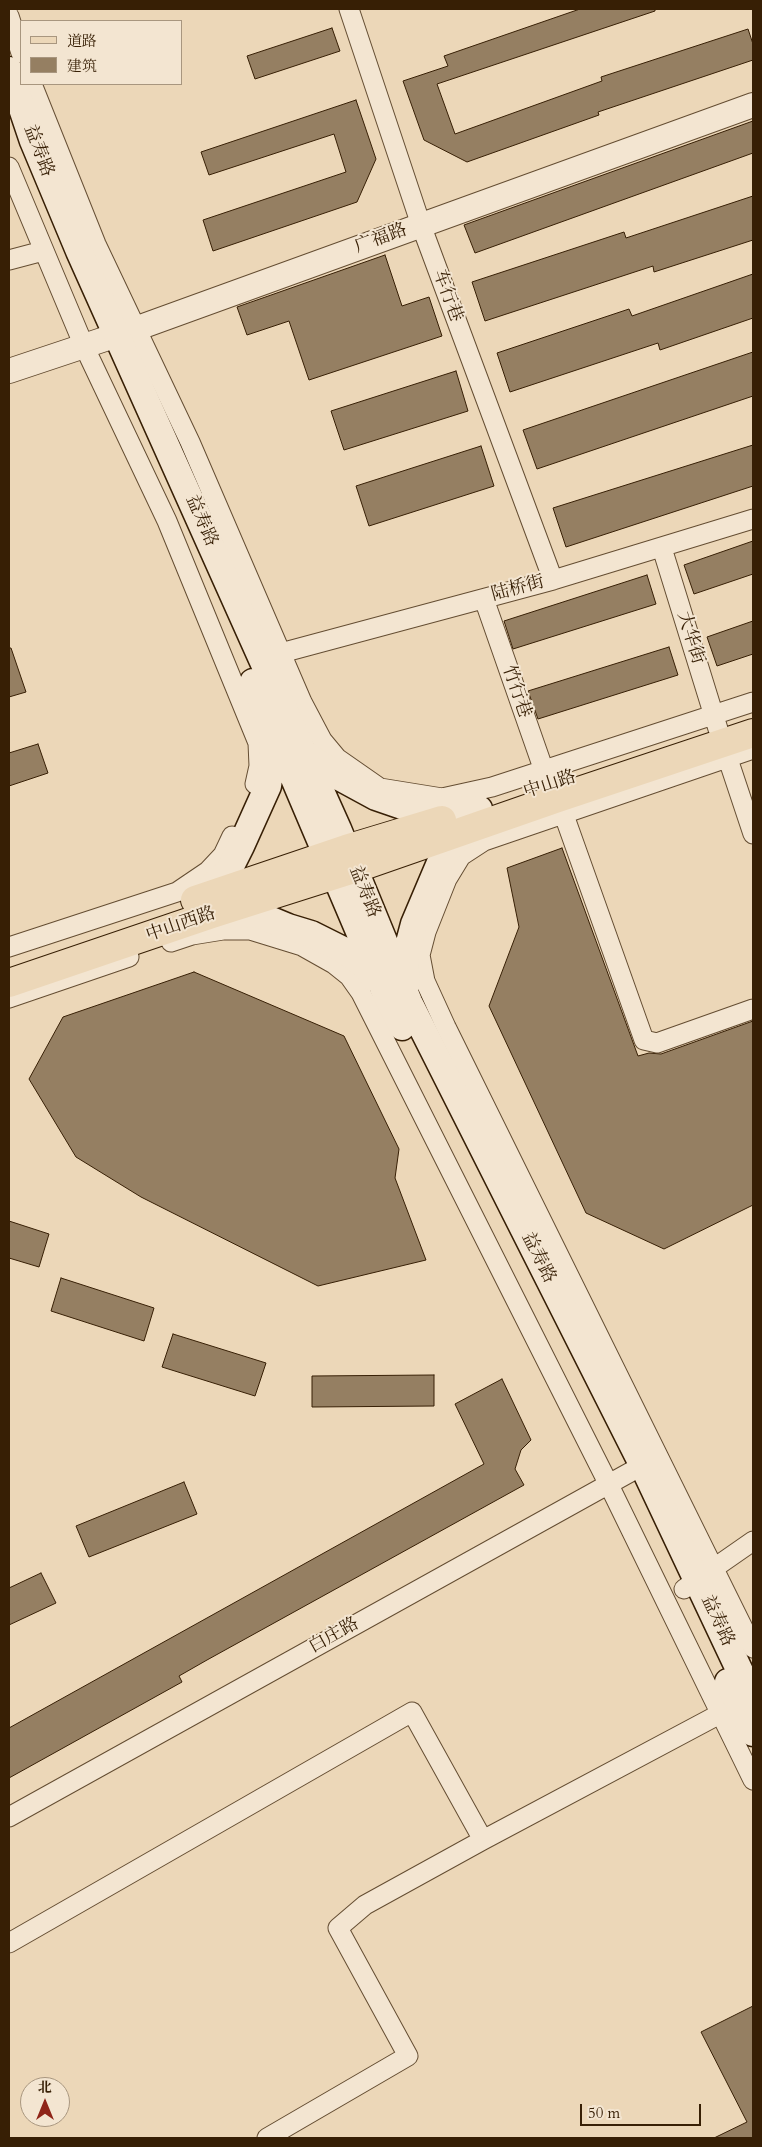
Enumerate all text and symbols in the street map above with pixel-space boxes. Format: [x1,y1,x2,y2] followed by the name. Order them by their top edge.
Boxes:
[20,20,182,85] legend
[67,31,97,51] text: 道路
[67,56,97,76] text: 建筑
[18,122,58,180] street label: 益寿路
[352,220,410,258] street label: 广福路
[428,267,466,325] street label: 车行巷
[180,492,222,550] street label: 益寿路
[489,572,547,606] street label: 陆桥街
[672,609,708,667] street label: 大华街
[497,663,535,721] street label: 竹行巷
[521,766,579,804] street label: 中山路
[344,863,384,921] street label: 益寿路
[143,903,219,947] street label: 中山西路
[516,1229,560,1287] street label: 益寿路
[696,1592,738,1650] street label: 益寿路
[305,1613,363,1659] street label: 白庄路
[20,2077,70,2127] north arrow
[38,2078,52,2097] text: 北
[582,2094,703,2126] scale bar
[588,2103,620,2123] text: 50 m

